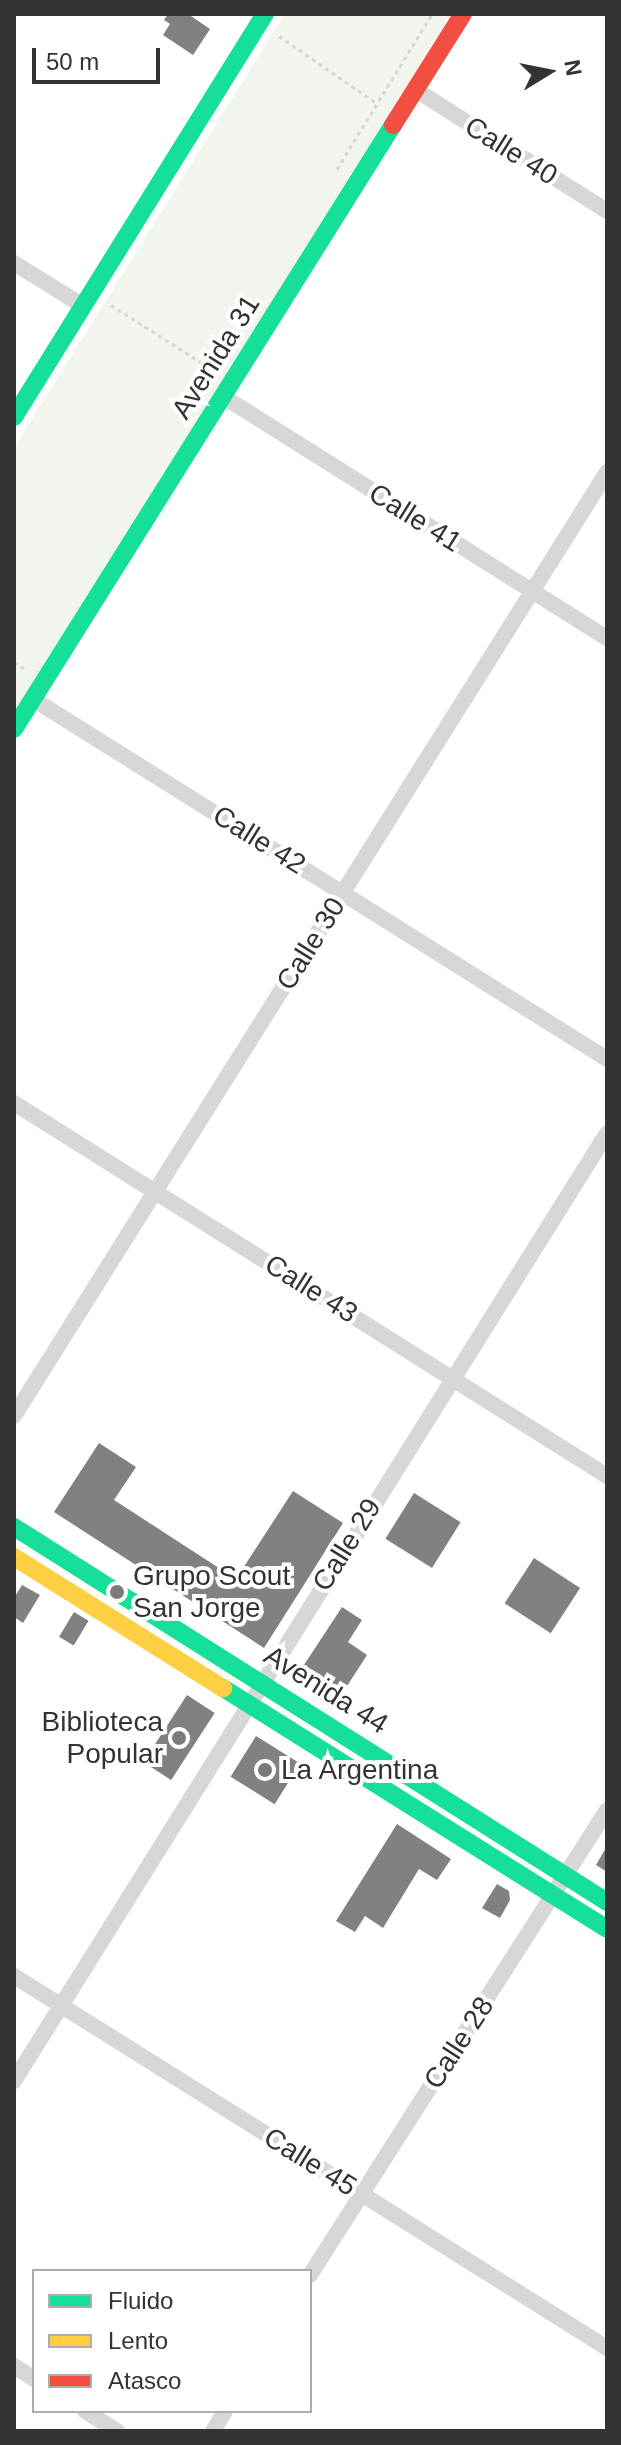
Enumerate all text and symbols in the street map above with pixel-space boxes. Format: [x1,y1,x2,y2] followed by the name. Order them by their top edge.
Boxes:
[36,32,164,82] scale bar
[509,32,589,112] north arrow
[46,48,99,75] text: 50 m
[559,58,587,78] text: N
[459,110,563,192] street label: Calle 40
[165,289,267,425] street label: Avenida 31
[363,477,467,559] street label: Calle 41
[207,799,311,881] street label: Calle 42
[270,892,352,996] street label: Calle 30
[259,1248,363,1330] street label: Calle 43
[306,1493,388,1597] street label: Calle 29
[133,1559,290,1625] place label: Grupo Scout San Jorge
[108,1583,126,1601] marker: Grupo Scout San Jorge
[258,1639,394,1741] street label: Avenida 44
[42,1705,163,1771] place label: Biblioteca Popular
[170,1729,188,1747] marker: Biblioteca Popular
[281,1753,440,1787] place label: La Argentina
[256,1761,274,1779] marker: La Argentina
[417,1991,501,2095] street label: Calle 28
[258,2121,362,2203] street label: Calle 45
[32,2269,312,2413] legend
[108,2287,173,2314] text: Fluido
[108,2327,168,2354] text: Lento
[108,2367,181,2394] text: Atasco

